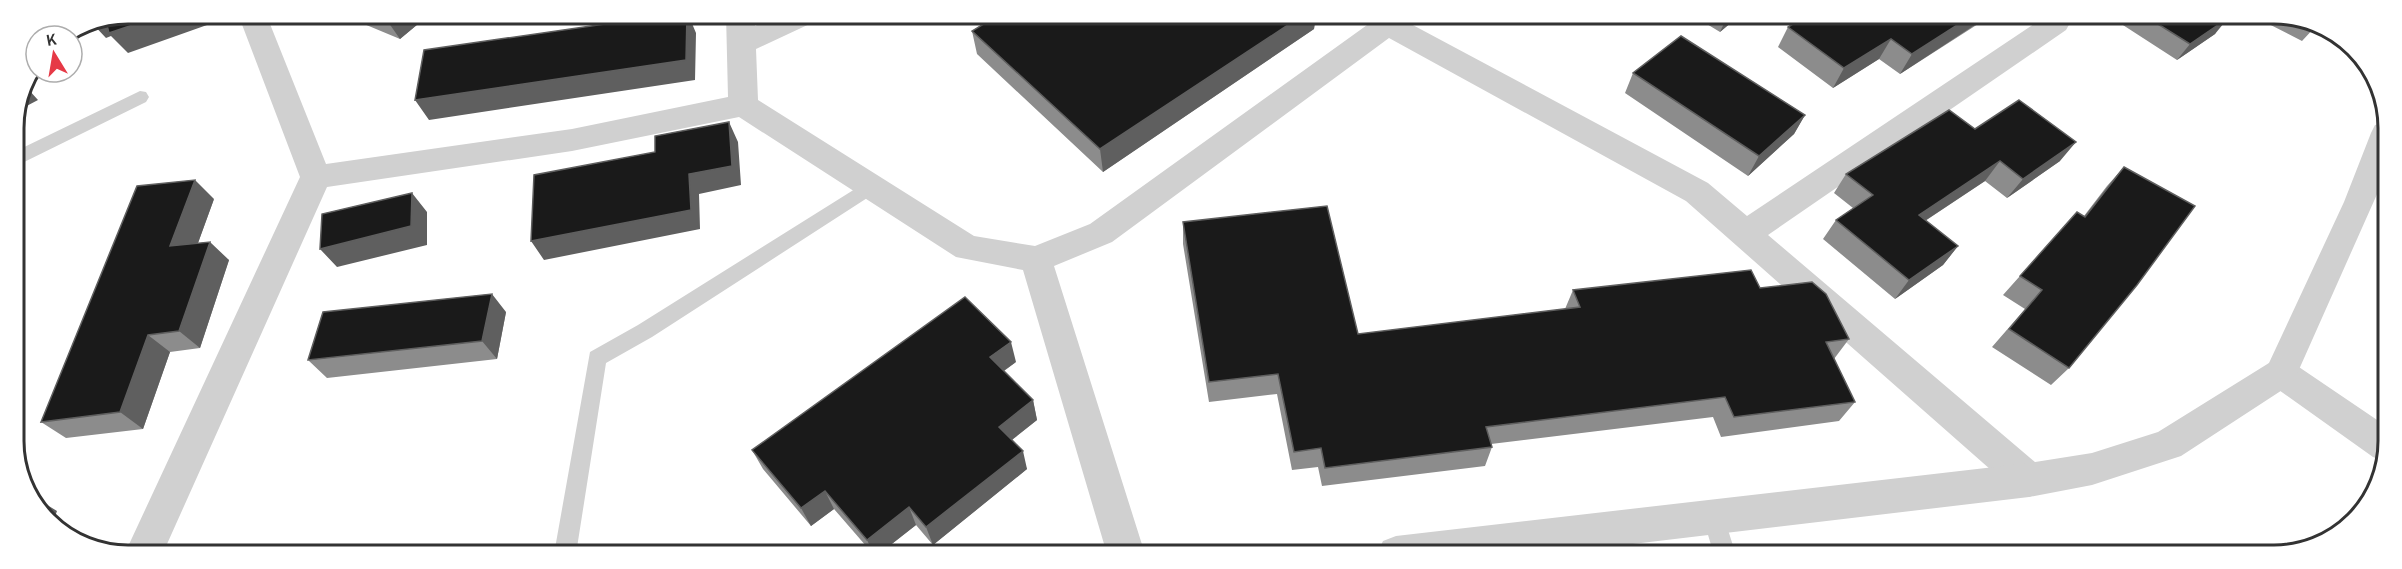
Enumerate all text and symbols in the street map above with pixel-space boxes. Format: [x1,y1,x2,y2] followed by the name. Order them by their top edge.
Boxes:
[24,24,84,84] north arrow
[44,27,58,51] text: K

